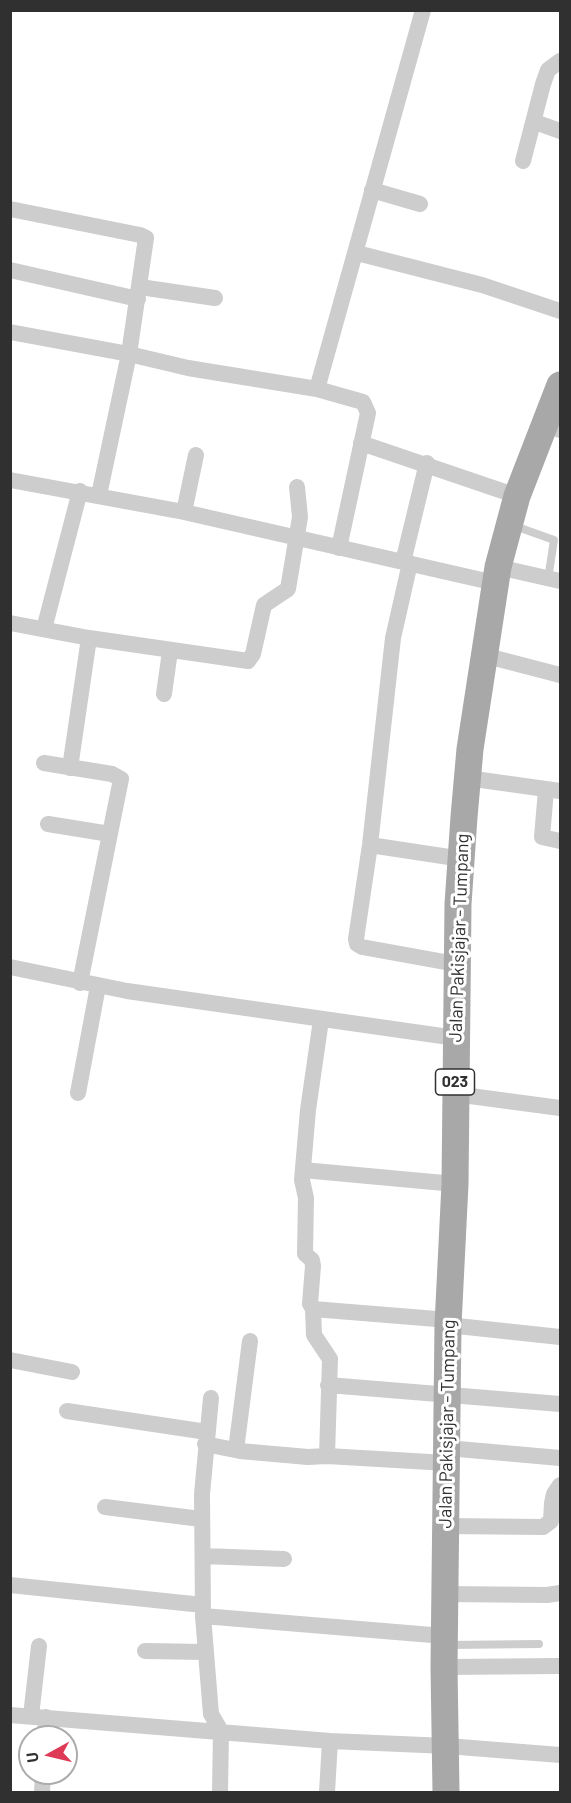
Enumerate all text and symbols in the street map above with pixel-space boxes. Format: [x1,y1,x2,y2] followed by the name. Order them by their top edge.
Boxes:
[445,833,473,1043] street label: Jalan Pakisjajar - Tumpang
[436,1069,474,1095] road number: 023
[434,1319,460,1529] street label: Jalan Pakisjajar - Tumpang
[18,1725,78,1785] north arrow
[22,1751,42,1764] text: U

